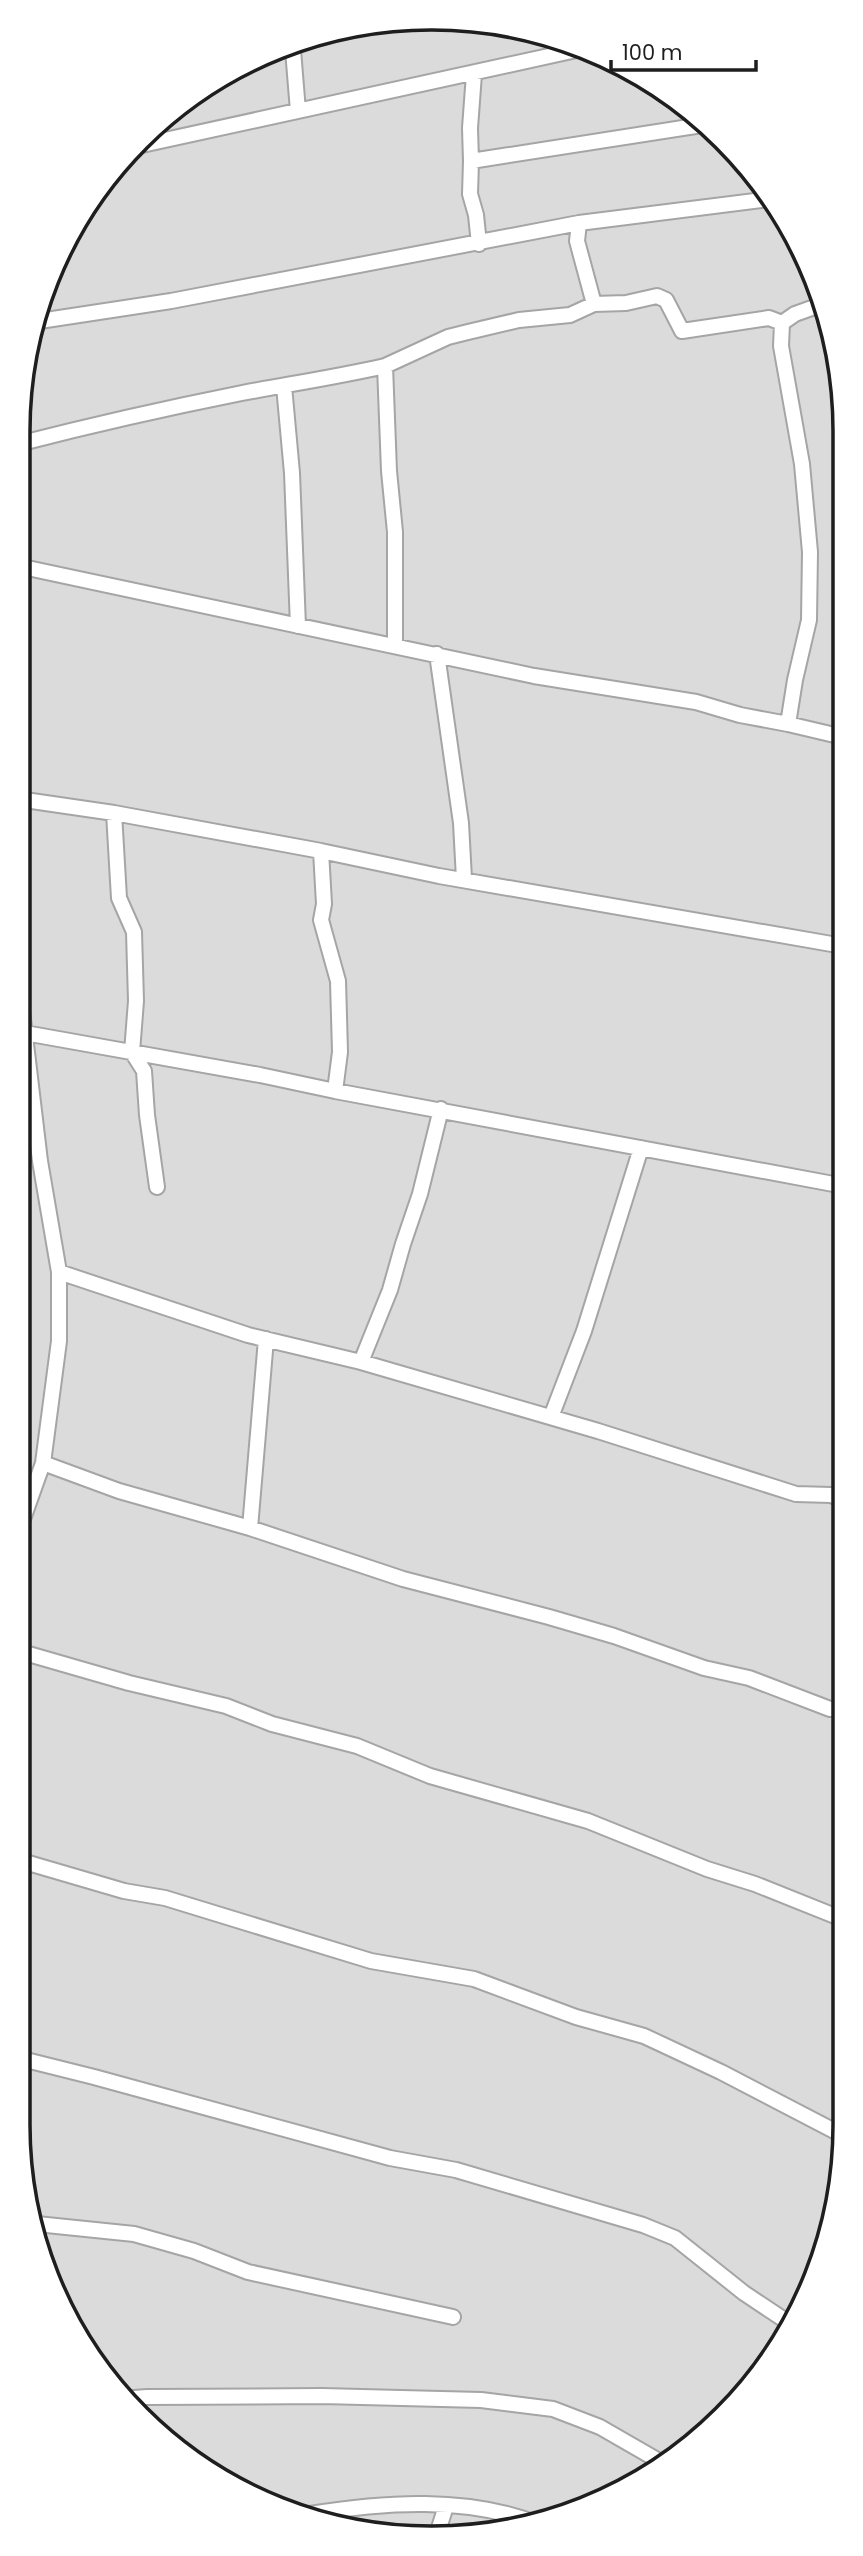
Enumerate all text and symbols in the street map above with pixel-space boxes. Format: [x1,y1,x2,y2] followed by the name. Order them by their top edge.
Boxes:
[611,28,756,72] scale bar
[622,38,682,67] text: 100 m

